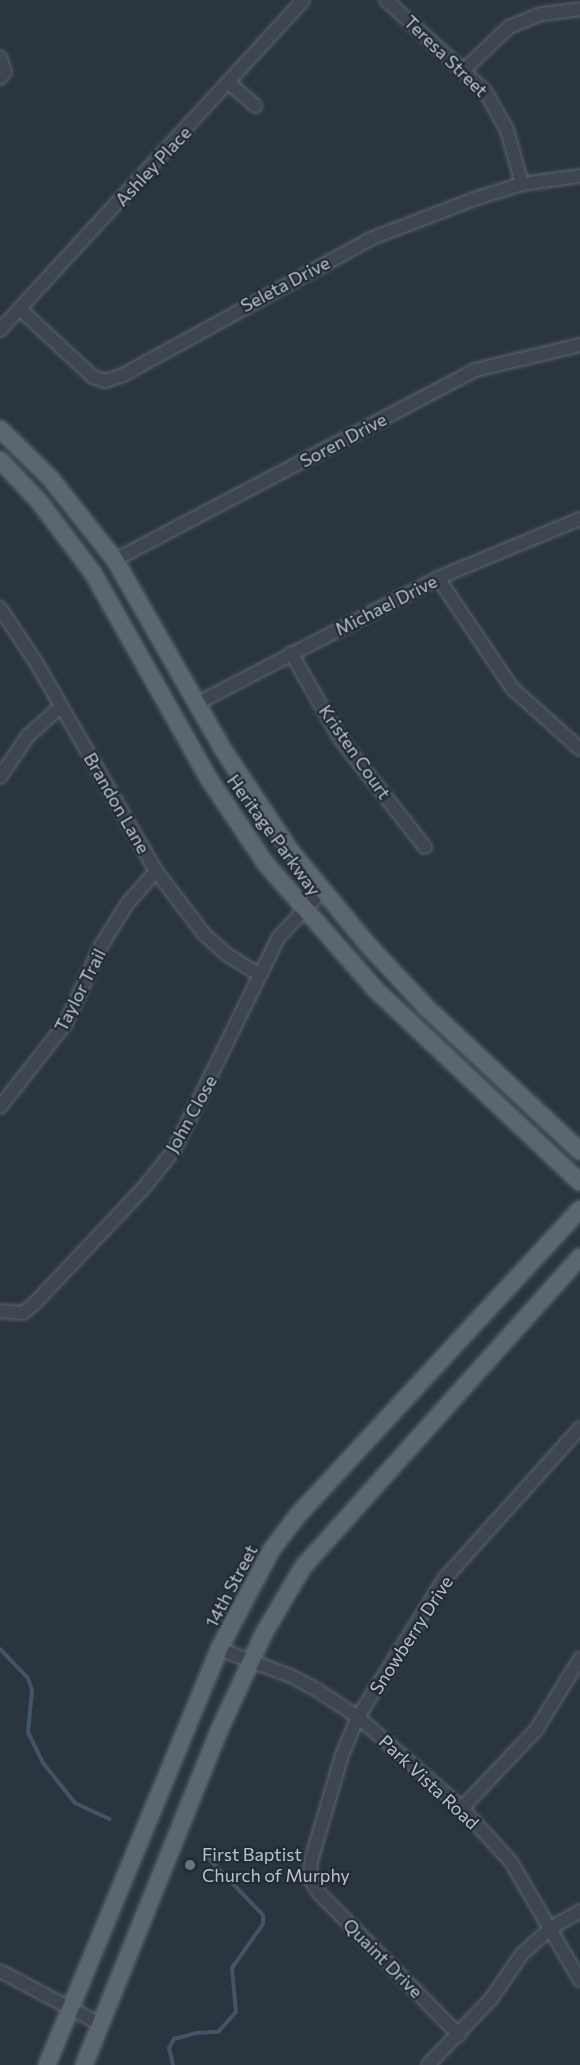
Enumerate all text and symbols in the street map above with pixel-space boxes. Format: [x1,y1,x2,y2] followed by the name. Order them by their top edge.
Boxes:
[400,11,492,101] street label: Teresa Street
[111,122,195,210] street label: Ashley Place
[237,252,333,316] street label: Seleta Drive
[296,408,390,472] street label: Soren Drive
[331,570,441,640] street label: Michael Drive
[315,701,395,803] street label: Kristen Court
[79,749,155,857] street label: Brandon Lane
[223,770,325,900] street label: Heritage Parkway
[50,945,110,1035] street label: Taylor Trail
[161,1071,221,1157] street label: John Close
[200,1541,262,1631] street label: 14th Street
[365,1572,457,1698] street label: Snowberry Drive
[375,1730,483,1834] street label: Park Vista Road
[202,1844,350,1886] place label: First Baptist Church of Murphy
[183,1858,197,1872] marker: First Baptist Church of Murphy
[339,1914,427,2002] street label: Quaint Drive

